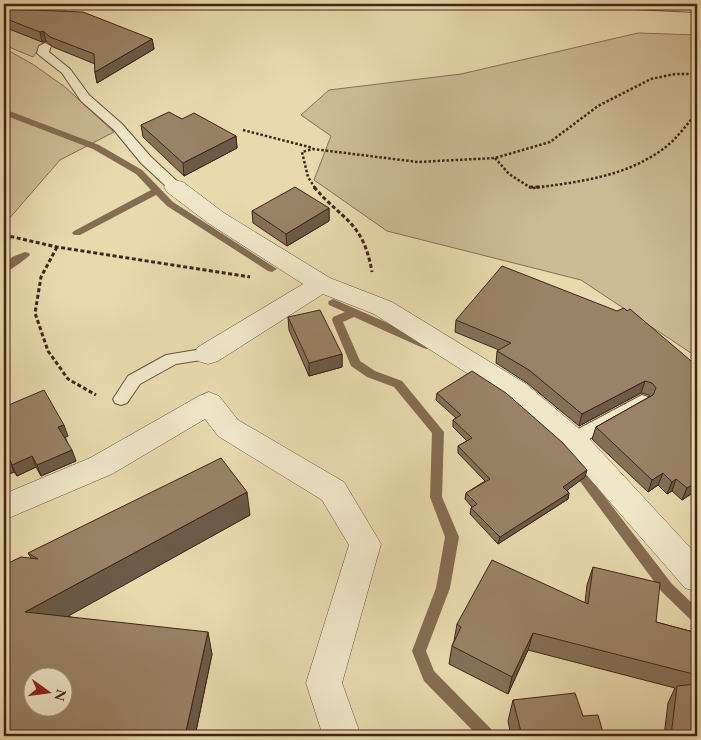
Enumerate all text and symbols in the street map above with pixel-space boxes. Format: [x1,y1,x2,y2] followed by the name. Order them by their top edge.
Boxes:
[22,668,72,718] north arrow
[50,687,71,703] text: N

